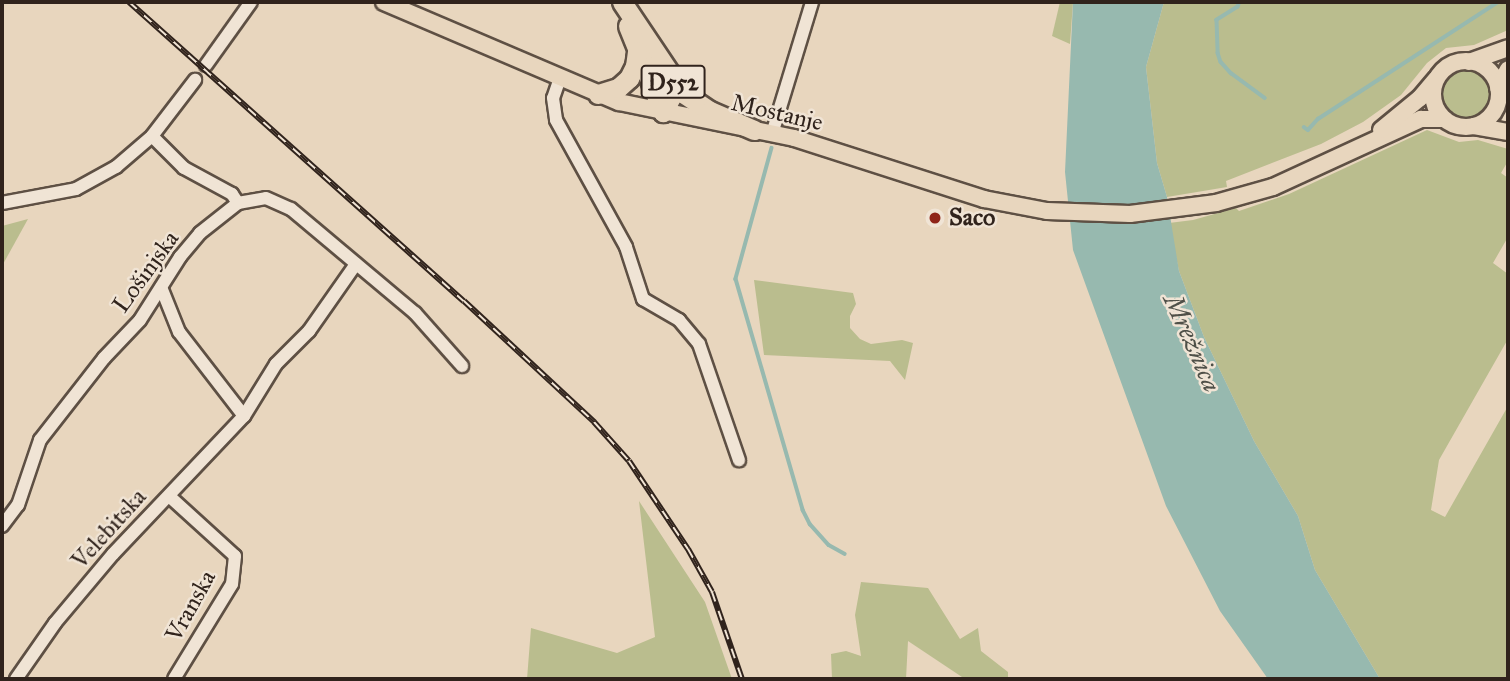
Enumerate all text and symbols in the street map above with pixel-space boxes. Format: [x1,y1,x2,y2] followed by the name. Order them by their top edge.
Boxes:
[640,62,706,102] road number: D552
[728,89,826,137] street label: Mostanje
[949,204,995,232] place label: Saco
[927,210,943,226] marker: Saco
[107,225,185,319] street label: Lošinjska
[1157,289,1227,397] water label: Mrežnica
[66,483,152,575] street label: Velebitska
[160,565,222,647] street label: Vranska

